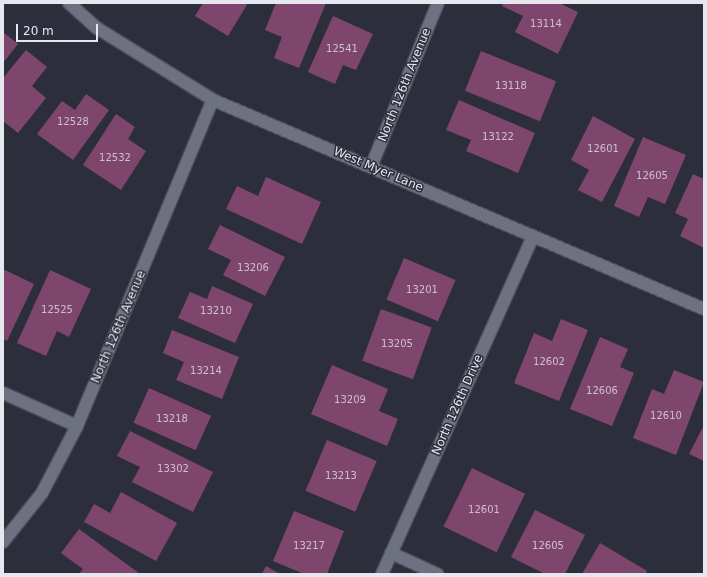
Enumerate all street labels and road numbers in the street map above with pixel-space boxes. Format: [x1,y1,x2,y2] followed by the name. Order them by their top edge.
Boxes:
[376,26,434,144] street label: North 126th Avenue
[331,145,425,195] street label: West Myer Lane
[89,269,149,385] street label: North 126th Avenue
[429,353,487,457] street label: North 126th Drive

